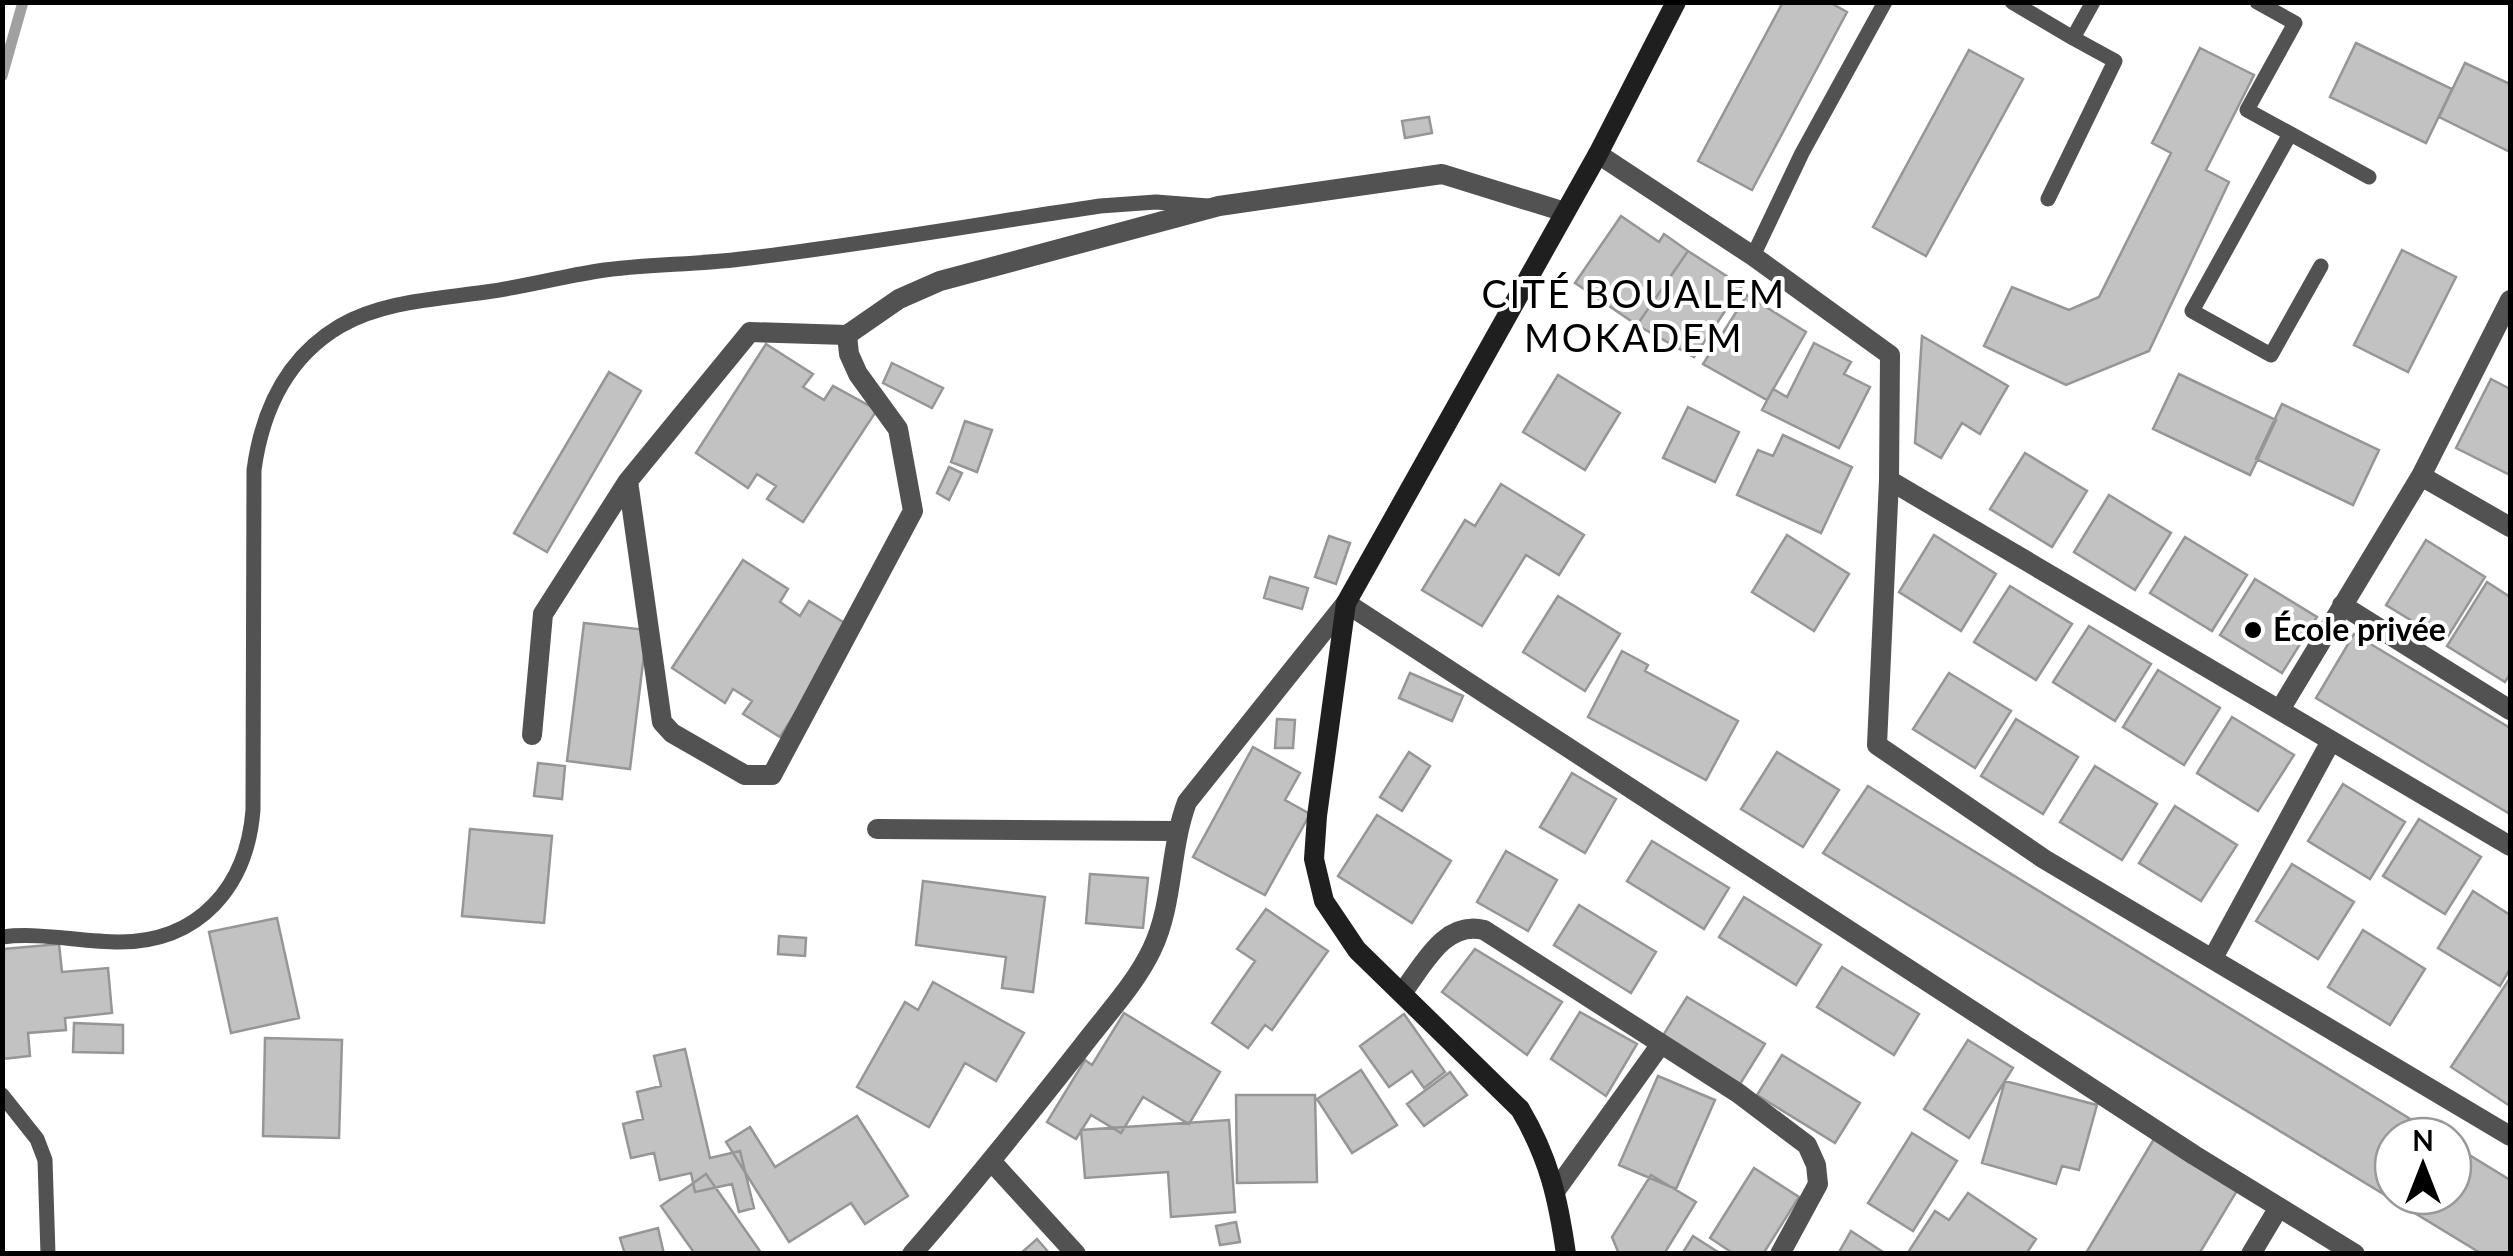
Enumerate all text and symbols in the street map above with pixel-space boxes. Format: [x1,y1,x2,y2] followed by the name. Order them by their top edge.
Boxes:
[1482,270,1786,360] district label: CITÉ BOUALEM MOKADEM
[2273,609,2446,648] place label: École privée
[2242,619,2264,641] marker: École privée
[2373,1116,2473,1216] north arrow
[2412,1123,2434,1157] text: N

